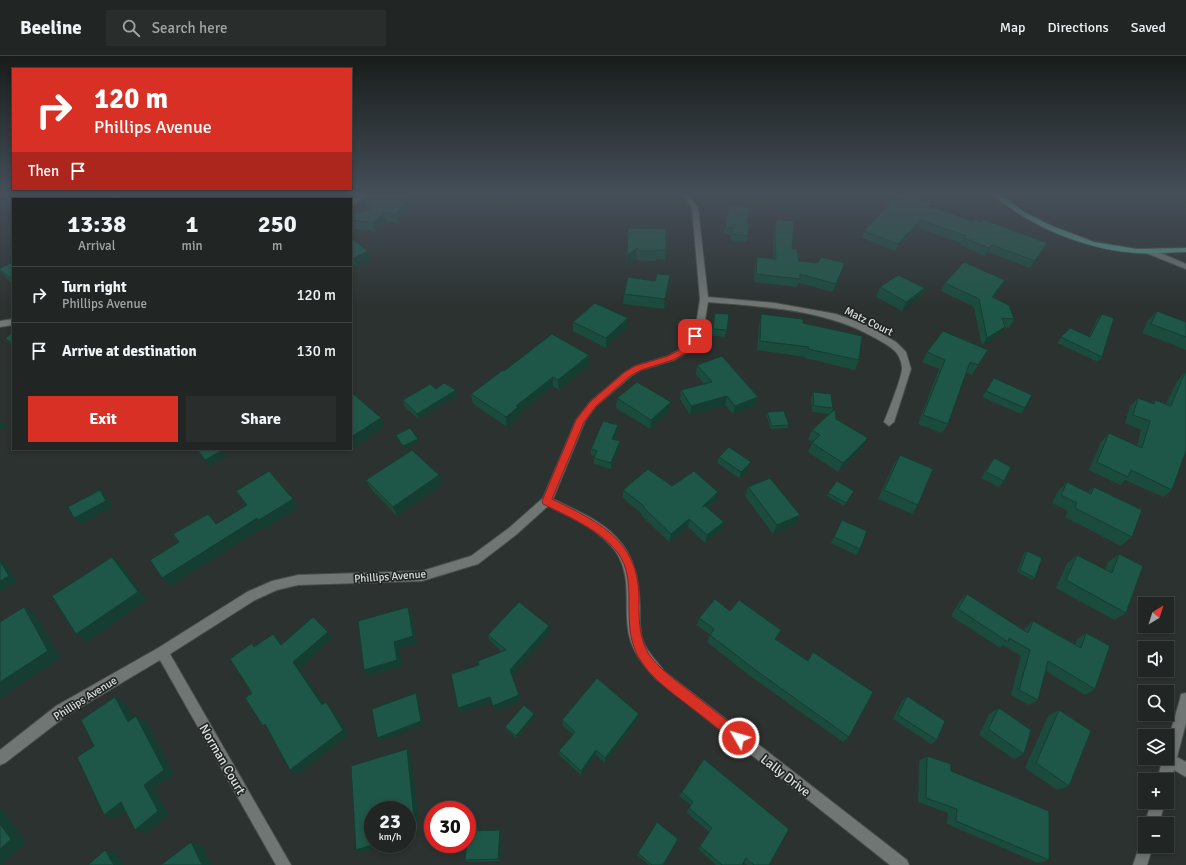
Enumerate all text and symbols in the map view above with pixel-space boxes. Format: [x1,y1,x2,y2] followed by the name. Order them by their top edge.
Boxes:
[106,10,386,46] search box
[20,16,82,40] text: Beeline
[120,17,142,39] icon: search
[152,19,227,37] text: Search here
[1000,19,1026,36] text: Map
[1048,19,1109,36] text: Directions
[1131,19,1166,36] text: Saved
[94,82,168,116] text: 120 m
[28,84,80,136] icon: right
[94,116,212,138] text: Phillips Avenue
[67,160,89,182] icon: arrive
[28,162,59,180] text: Then
[67,209,126,239] text: 13:38
[186,209,198,239] text: 1
[258,209,297,239] text: 250
[78,238,115,254] text: Arrival
[182,238,203,254] text: min
[272,238,282,254] text: m
[62,278,127,296] text: Turn right
[28,284,50,306] icon: right
[296,286,336,304] text: 120 m
[62,296,147,312] text: Phillips Avenue
[843,304,895,339] street label: Matz Court
[678,319,712,353] pin
[684,325,706,347] icon: arrive
[28,340,50,362] icon: arrive
[62,342,197,360] text: Arrive at destination
[296,342,336,360] text: 130 m
[28,396,178,442] button: Exit
[186,396,336,442] button: Share
[354,568,426,585] street label: Phillips Avenue
[1138,597,1174,633] north arrow
[1138,597,1174,853] map controls
[1138,641,1174,677] button: sound
[51,674,119,723] street label: Phillips Avenue
[1138,685,1174,721] button: search
[718,717,760,759] position arrow
[196,722,249,798] street label: Norman Court
[1138,729,1174,765] button: layers
[757,751,813,800] street label: Lally Drive
[1138,773,1174,809] button: +
[424,801,476,853] speed limit sign: 30
[379,809,401,834] text: 23
[1138,817,1174,853] button: −
[379,831,401,843] text: km/h

